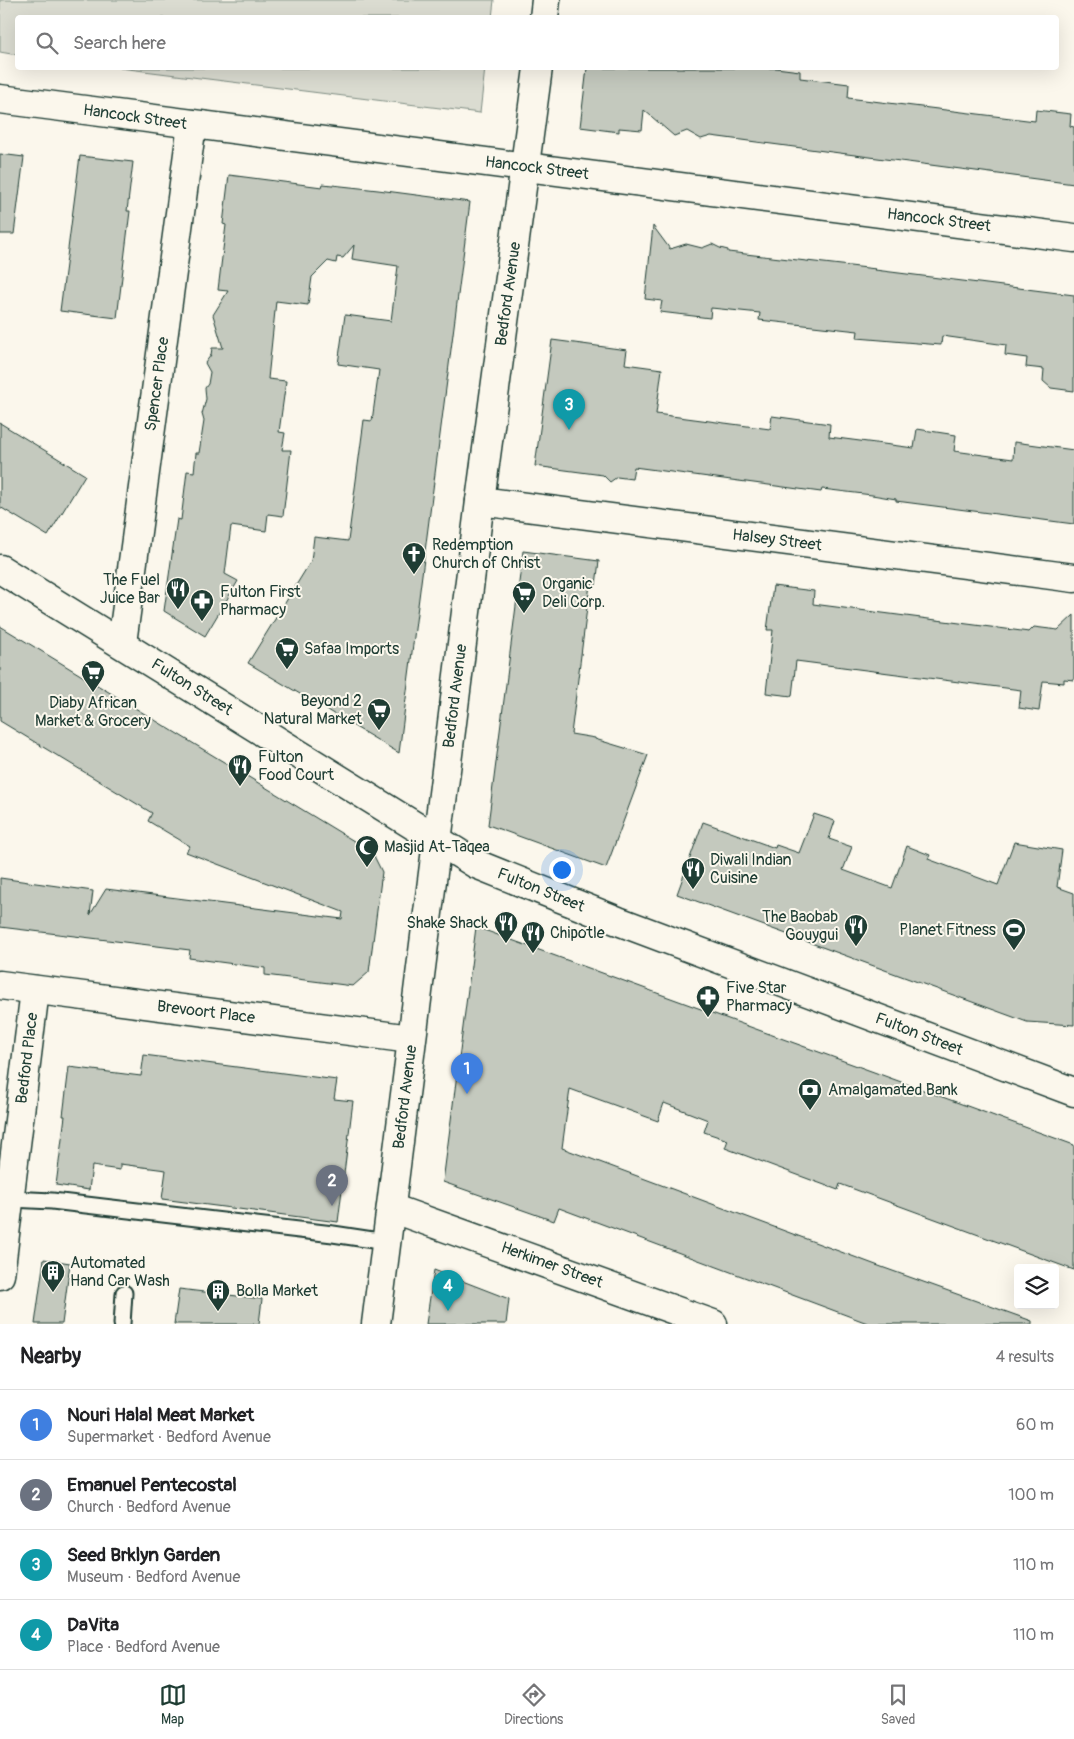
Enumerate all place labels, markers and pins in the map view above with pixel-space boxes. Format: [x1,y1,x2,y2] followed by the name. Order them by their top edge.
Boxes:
[553,389,585,430] pin: 3
[432,535,541,573] place label: Redemption Church of Christ
[401,541,427,575] church icon: Redemption Church of Christ
[100,570,160,608] place label: The Fuel Juice Bar
[542,574,605,612] place label: Organic Deli Corp.
[165,576,191,610] restaurant icon: The Fuel Juice Bar
[511,580,537,614] supermarket icon: Organic Deli Corp.
[220,582,301,620] place label: Fulton First Pharmacy
[189,588,215,622] pharmacy icon: Fulton First Pharmacy
[274,636,300,670] supermarket icon: Safaa Imports
[304,639,399,659] place label: Safaa Imports
[80,659,106,693] supermarket icon: Diaby African Market & Grocery
[264,691,363,729] place label: Beyond 2 Natural Market
[35,693,151,731] place label: Diaby African Market & Grocery
[366,697,392,731] supermarket icon: Beyond 2 Natural Market
[258,747,335,785] place label: Fulton Food Court
[227,753,253,787] restaurant icon: Fulton Food Court
[354,834,380,868] mosque icon: Masjid At-Taqea
[384,837,490,857] place label: Masjid At-Taqea
[710,850,792,888] place label: Diwali Indian Cuisine
[680,856,706,890] restaurant icon: Diwali Indian Cuisine
[762,907,838,945] place label: The Baobab Gouygui
[493,910,519,944] restaurant icon: Shake Shack
[407,913,488,933] place label: Shake Shack
[843,913,869,947] restaurant icon: The Baobab Gouygui
[1001,917,1027,951] sports icon: Planet Fitness
[520,920,546,954] restaurant icon: Chipotle
[899,920,996,940] place label: Planet Fitness
[550,923,605,943] place label: Chipotle
[726,978,792,1016] place label: Five Star Pharmacy
[695,984,721,1018] pharmacy icon: Five Star Pharmacy
[451,1053,483,1094] pin: 1
[797,1077,823,1111] bank icon: Amalgamated Bank
[828,1080,958,1100] place label: Amalgamated Bank
[316,1165,348,1206] pin: 2
[70,1253,170,1291] place label: Automated Hand Car Wash
[40,1259,66,1293] building icon: Automated Hand Car Wash
[432,1270,464,1311] pin: 4
[205,1278,231,1312] building icon: Bolla Market
[236,1281,318,1301] place label: Bolla Market

